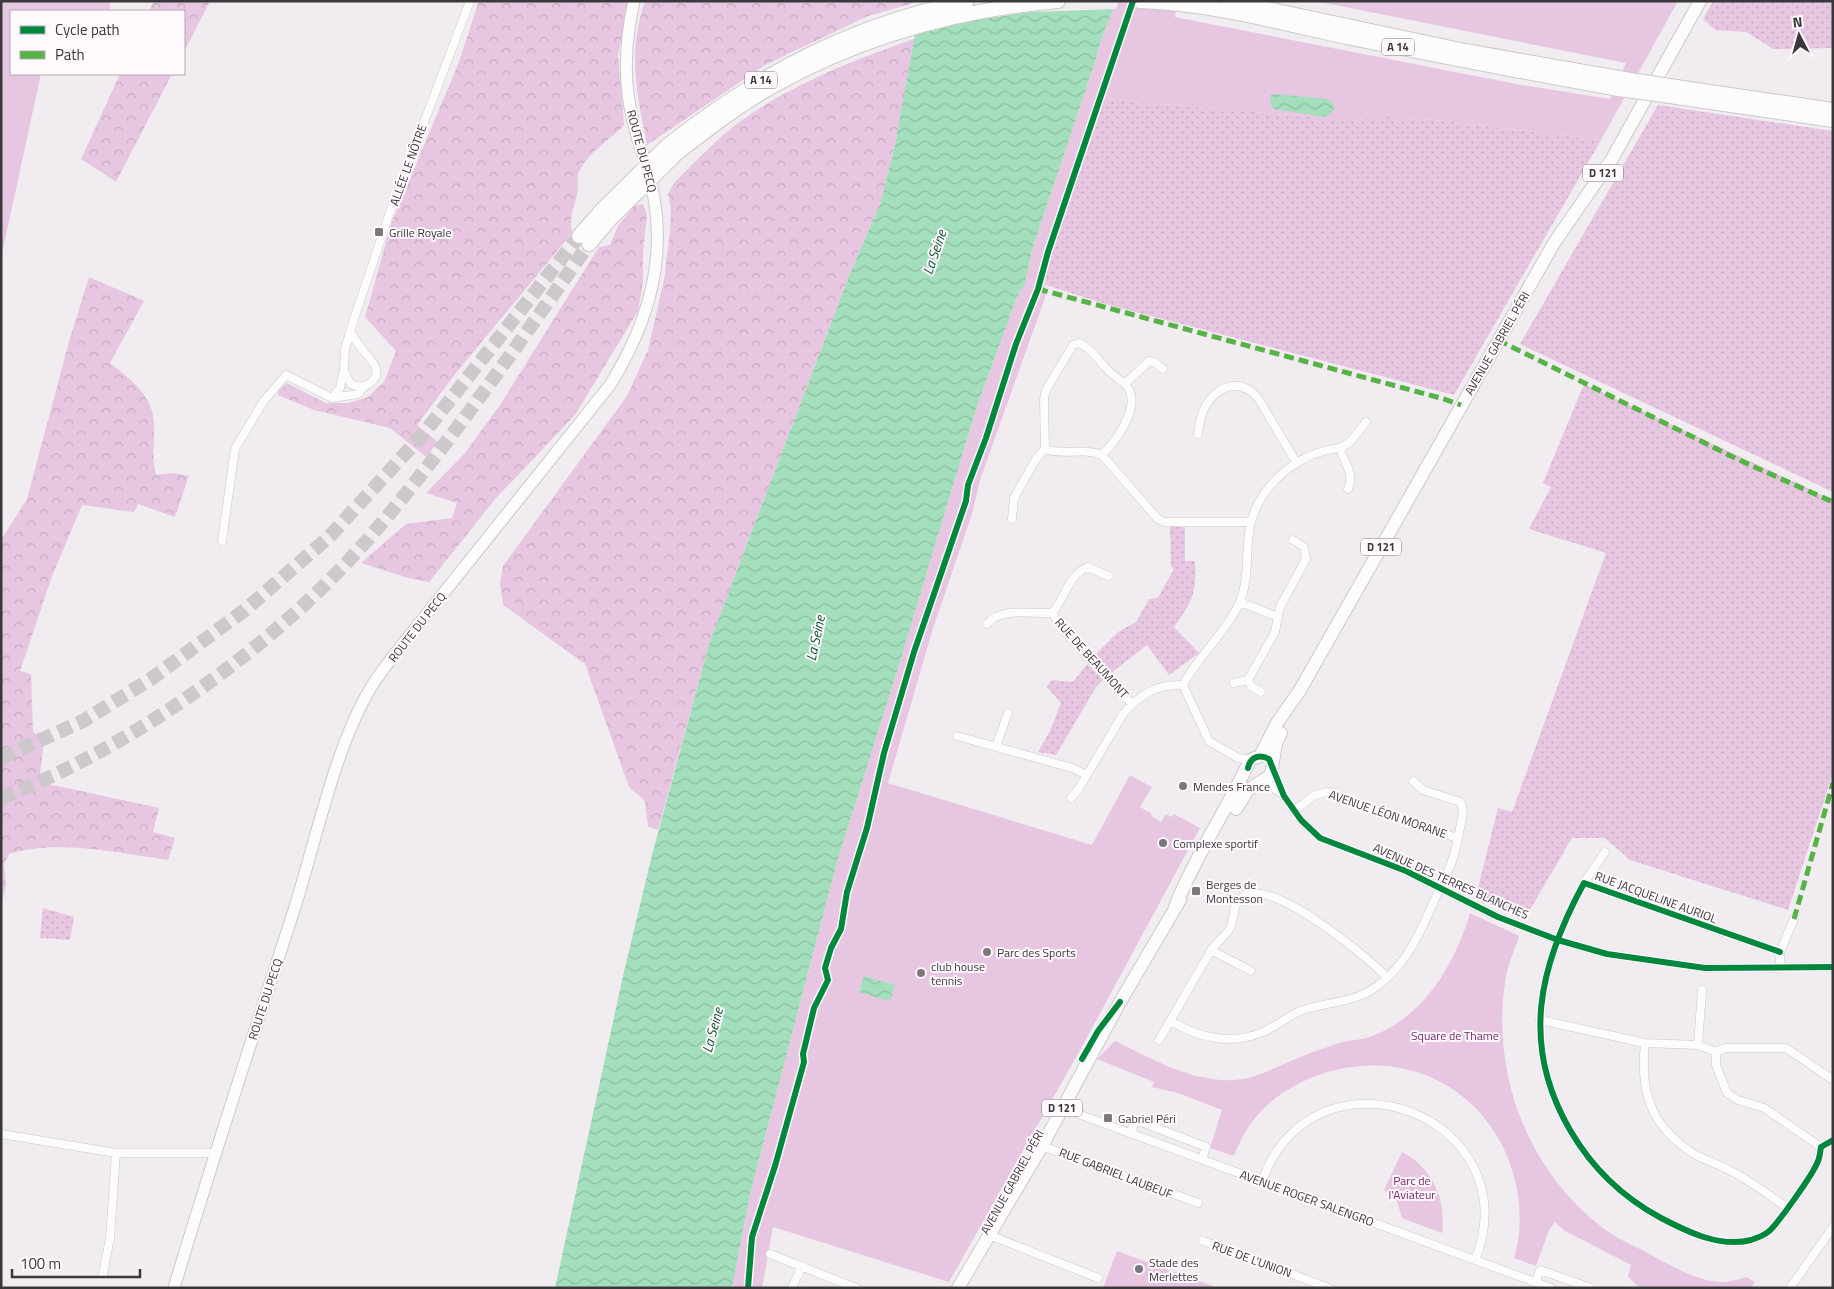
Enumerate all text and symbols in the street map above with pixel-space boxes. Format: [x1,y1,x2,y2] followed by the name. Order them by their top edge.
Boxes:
[10,10,185,75] legend
[1774,10,1824,60] north arrow
[1792,11,1804,33] text: N
[55,18,120,41] text: Cycle path
[1382,38,1414,56] road number: A 14
[55,43,85,66] text: Path
[745,72,777,88] road number: A 14
[622,108,662,194] street label: ROUTE DU PECQ
[384,121,432,209] street label: ALLÉE LE NÔTRE
[1583,164,1623,182] road number: D 121
[389,223,451,242] place label: Grille Royale
[917,225,952,277] water label: La Seine
[373,226,385,238] marker: Grille Royale
[1460,288,1534,398] street label: AVENUE GABRIEL PÉRI
[1361,538,1401,556] road number: D 121
[383,588,451,666] street label: ROUTE DU PECQ
[800,612,830,663] water label: La Seine
[1051,613,1134,703] street label: RUE DE BEAUMONT
[1193,777,1270,796] place label: Mendes France
[1177,780,1189,792] marker: Mendes France
[1326,785,1450,843] street label: AVENUE LÉON MORANE
[1173,834,1258,853] place label: Complexe sportif
[1157,837,1169,849] marker: Complexe sportif
[1370,838,1532,924] street label: AVENUE DES TERRES BLANCHES
[1592,866,1720,928] street label: RUE JACQUELINE AURIOL
[1206,875,1263,908] place label: Berges de Montesson
[1190,885,1202,897] marker: Berges de Montesson
[997,943,1076,962] place label: Parc des Sports
[981,946,993,958] marker: Parc des Sports
[243,956,287,1042] street label: ROUTE DU PECQ
[931,957,985,990] place label: club house tennis
[915,967,927,979] marker: club house tennis
[696,1004,728,1055] water label: La Seine
[1411,1026,1499,1045] park label: Square de Thame
[1042,1100,1082,1116] road number: D 121
[1118,1109,1176,1128] place label: Gabriel Péri
[1102,1112,1114,1124] marker: Gabriel Péri
[975,1126,1049,1238] street label: AVENUE GABRIEL PÉRI
[1056,1143,1176,1203] street label: RUE GABRIEL LAUBEUF
[1237,1165,1377,1231] street label: AVENUE ROGER SALENGRO
[1389,1171,1435,1204] park label: Parc de l'Aviateur
[1210,1236,1294,1282] street label: RUE DE L'UNION
[12,1246,140,1278] scale bar
[20,1252,61,1275] text: 100 m
[1149,1253,1199,1286] place label: Stade des Merlettes
[1133,1263,1145,1275] marker: Stade des Merlettes

